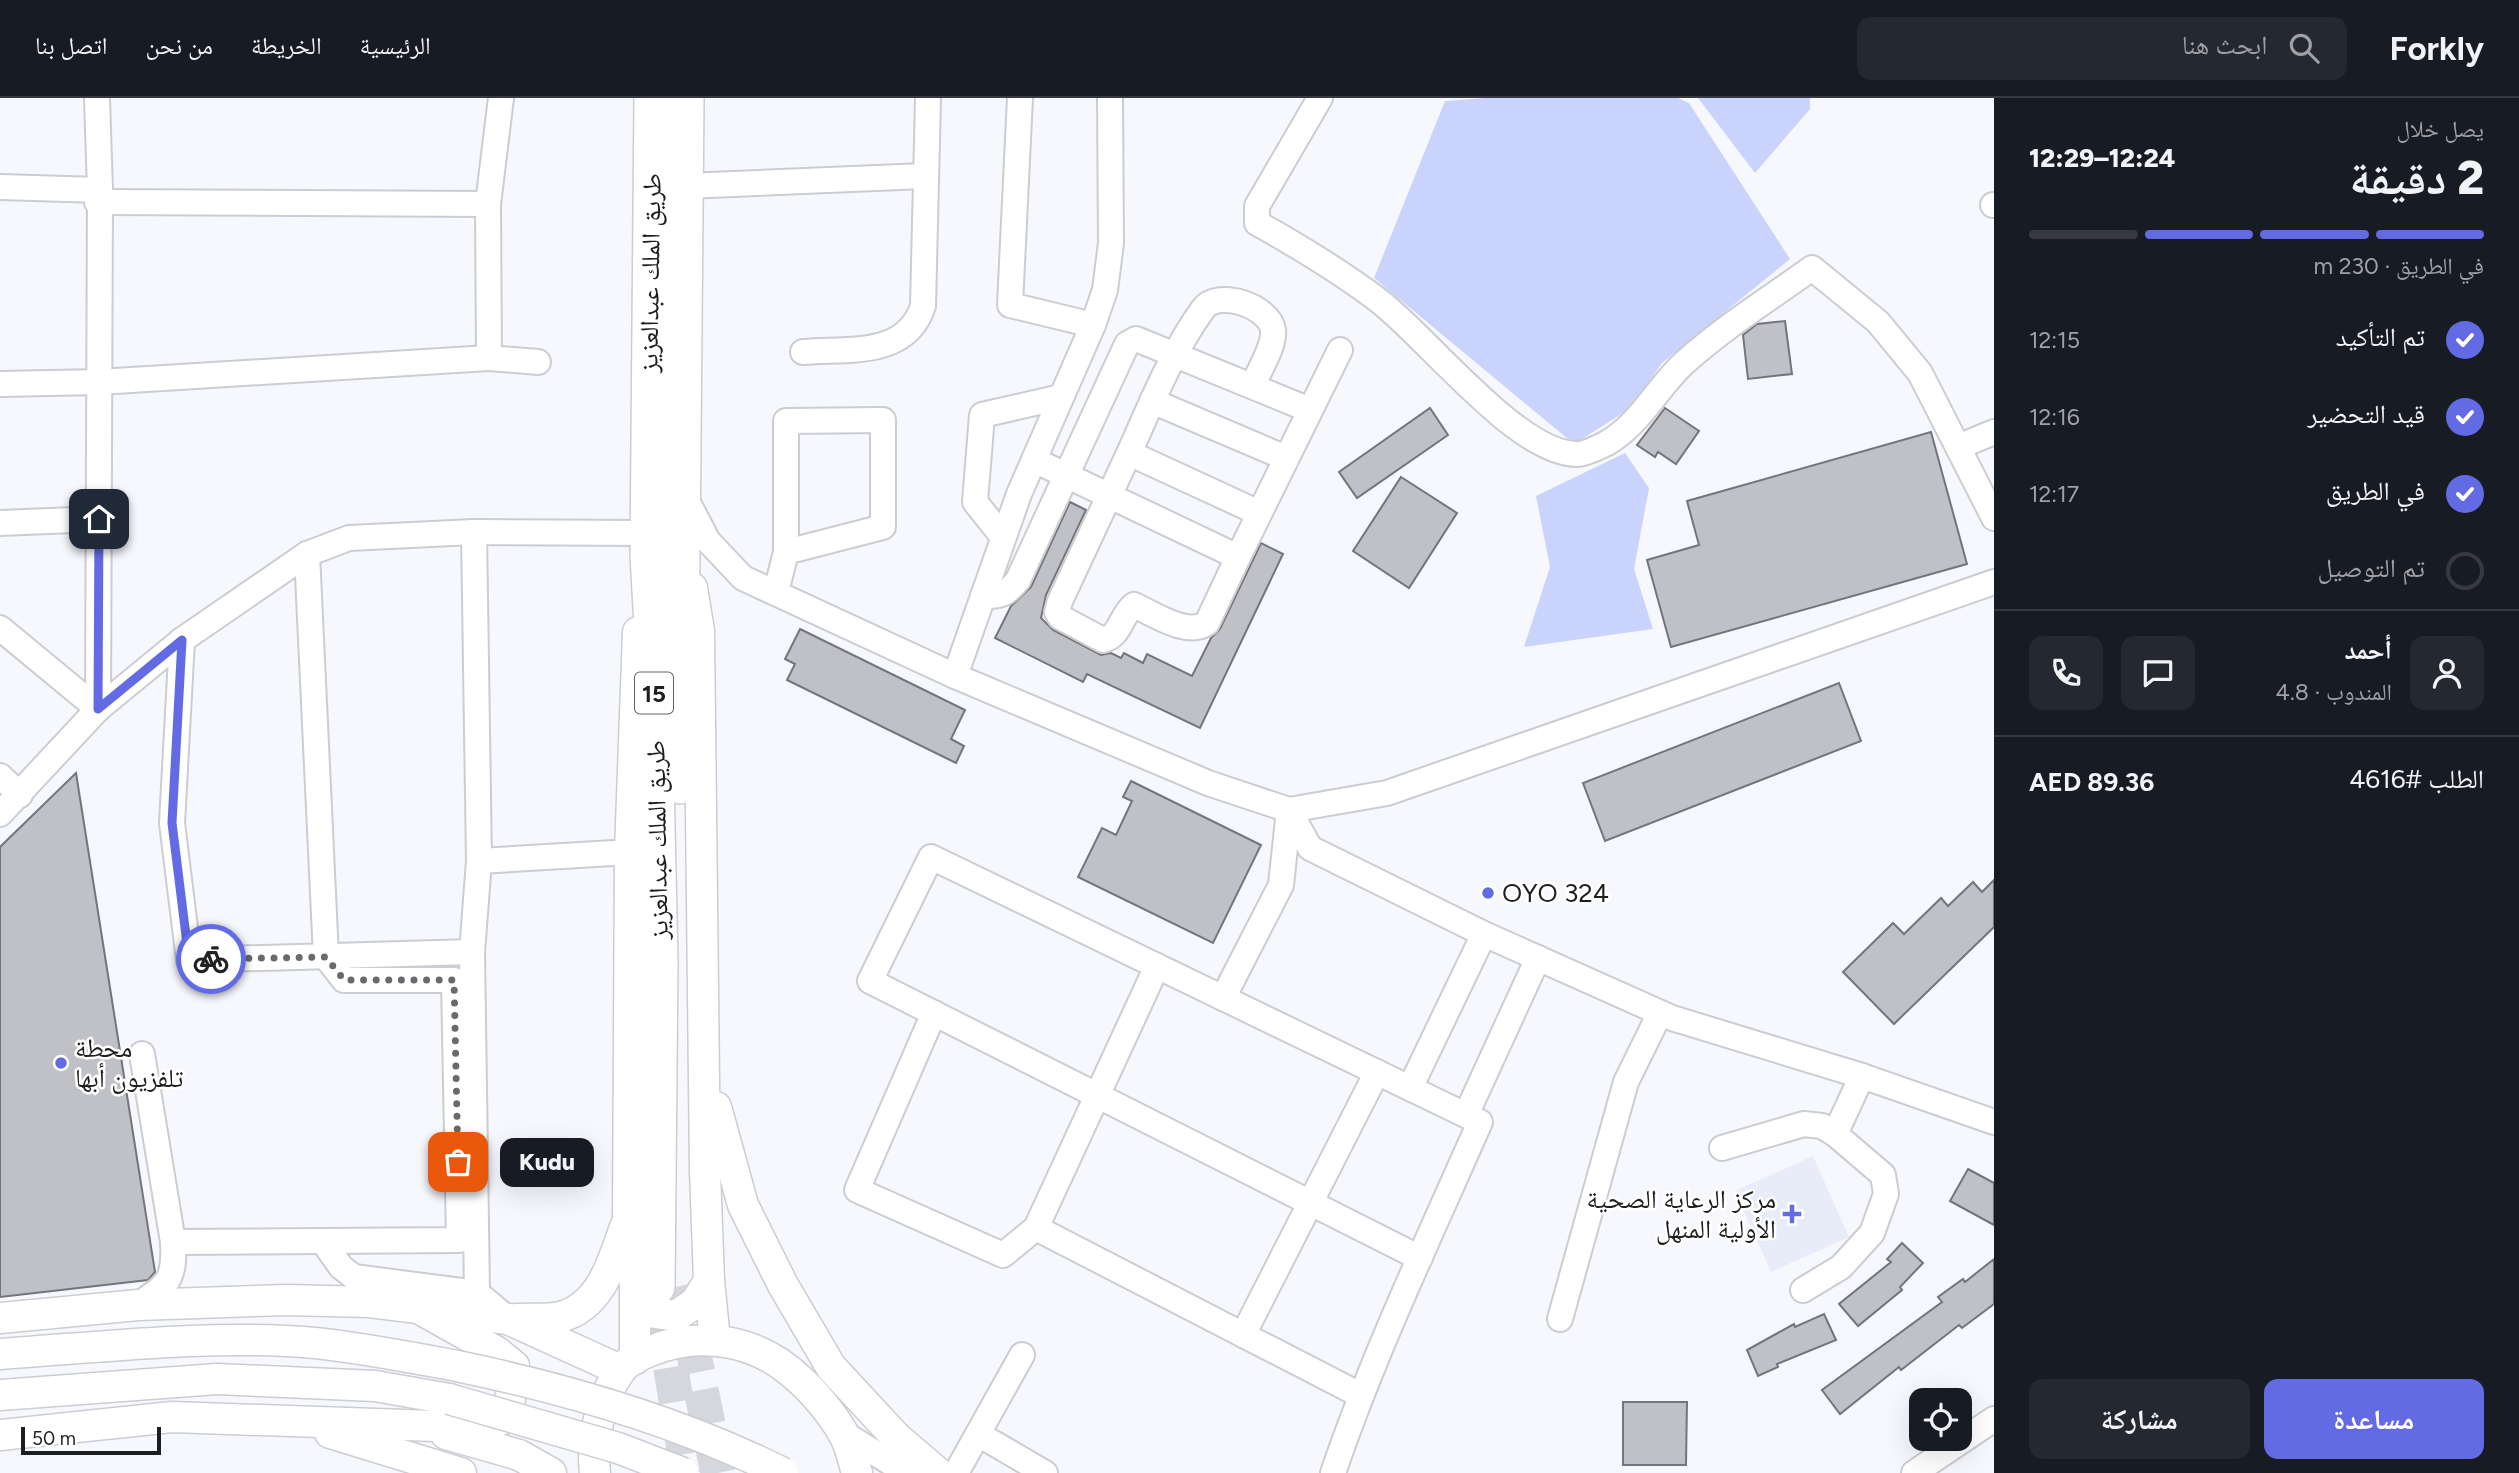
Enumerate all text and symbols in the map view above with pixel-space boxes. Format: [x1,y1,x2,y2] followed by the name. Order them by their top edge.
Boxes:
[1857,17,2347,80] search box
[2182,29,2267,61] text: ابحث هنا
[2285,29,2323,67] icon: search
[2389,29,2484,68] text: Forkly
[35,31,107,60] text: اتصل بنا
[145,31,213,60] text: من نحن
[251,31,322,60] text: الخريطة
[360,31,431,60] text: الرئيسية
[2397,115,2484,143] text: يصل خلال
[2029,142,2175,174] text: 12:24–12:29
[2350,150,2484,206] text: 2 دقيقة
[632,173,668,374] street label: طريق الملك عبدالعزيز
[2313,252,2484,280] text: في الطريق · 230 m
[2336,321,2425,353] text: تم التأكيد
[2446,321,2484,359] icon: check
[2029,326,2080,354] text: 12:15
[2308,398,2425,430] text: قيد التحضير
[2446,398,2484,436] icon: check
[2029,403,2080,431] text: 12:16
[2326,475,2425,507] text: في الطريق
[2446,475,2484,513] icon: check
[2029,480,2079,508] text: 12:17
[69,489,129,549] pin
[80,500,118,538] icon: home
[2318,552,2425,584] text: تم التوصيل
[2344,634,2392,666] text: أحمد
[2029,636,2103,710] button: phone
[2121,636,2195,710] button: chat
[2410,636,2484,710] button: person
[635,672,673,714] road number: 15
[2276,678,2392,706] text: المندوب · 4.8
[639,740,675,941] street label: طريق الملك عبدالعزيز
[2349,763,2484,795] text: الطلب #4616
[2029,766,2154,798] text: AED 89.36
[1502,877,1609,909] place label: OYO 324
[1480,885,1496,901] marker: OYO 324
[176,924,246,994] courier
[192,940,230,978] icon: bike
[75,1032,184,1094] place label: محطة تلفزيون أبها
[53,1055,69,1071] marker: محطة تلفزيون أبها
[428,1132,488,1192] pin
[500,1138,594,1186] callout: Kudu
[439,1143,477,1181] icon: bag
[519,1148,575,1176] text: Kudu
[1587,1183,1776,1245] place label: مركز الرعاية الصحية الأولية المنهل
[1782,1204,1802,1224] marker: مركز الرعاية الصحية الأولية المنهل
[2029,1379,2250,1459] button: مشاركة
[2264,1379,2484,1459] button: مساعدة
[1909,1388,1972,1451] map controls
[1909,1388,1972,1451] button: locate
[21,1424,161,1456] scale bar
[32,1427,76,1450] text: 50 m

